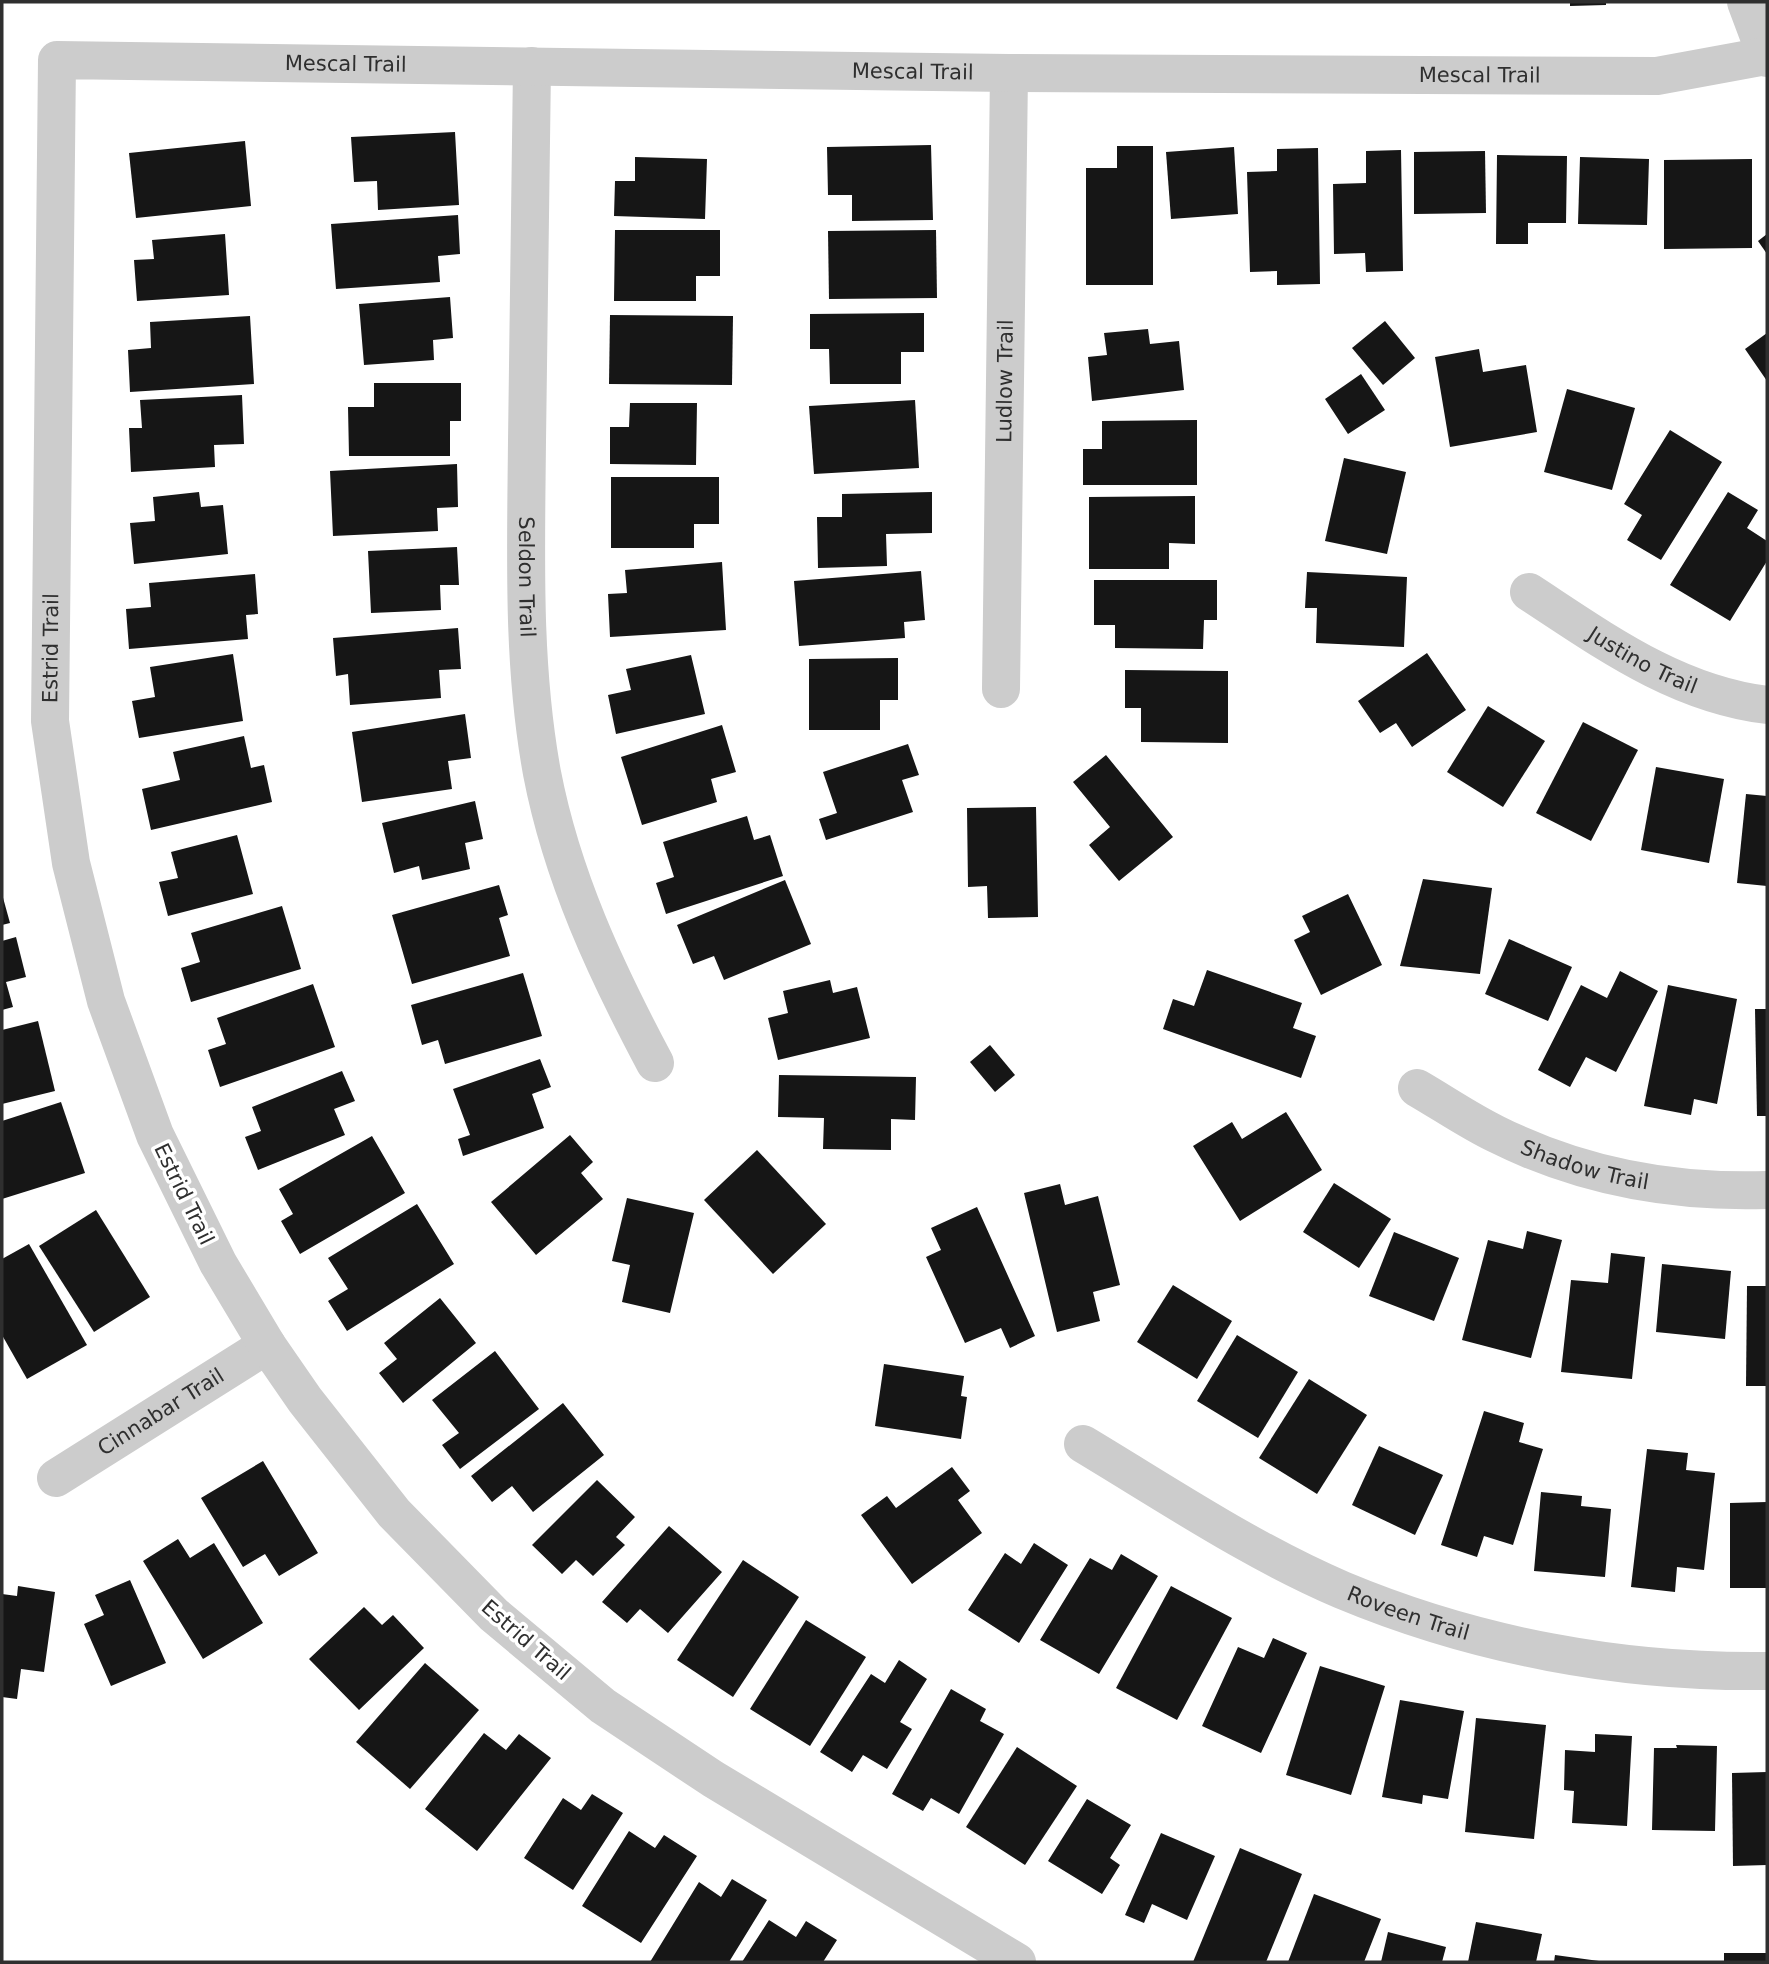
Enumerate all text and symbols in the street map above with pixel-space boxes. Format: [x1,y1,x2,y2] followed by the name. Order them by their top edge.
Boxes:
[285,51,407,77] street label: Mescal Trail
[852,59,974,85] street label: Mescal Trail
[1419,63,1541,87] street label: Mescal Trail
[992,319,1018,443] street label: Ludlow Trail
[514,516,540,638] street label: Seldon Trail
[38,593,63,703] street label: Estrid Trail
[1582,621,1701,699] street label: Justino Trail
[1517,1135,1651,1195] street label: Shadow Trail
[149,1139,219,1249] street label: Estrid Trail
[93,1363,228,1461] street label: Cinnabar Trail
[1344,1581,1472,1645] street label: Roveen Trail
[477,1595,575,1685] street label: Estrid Trail

